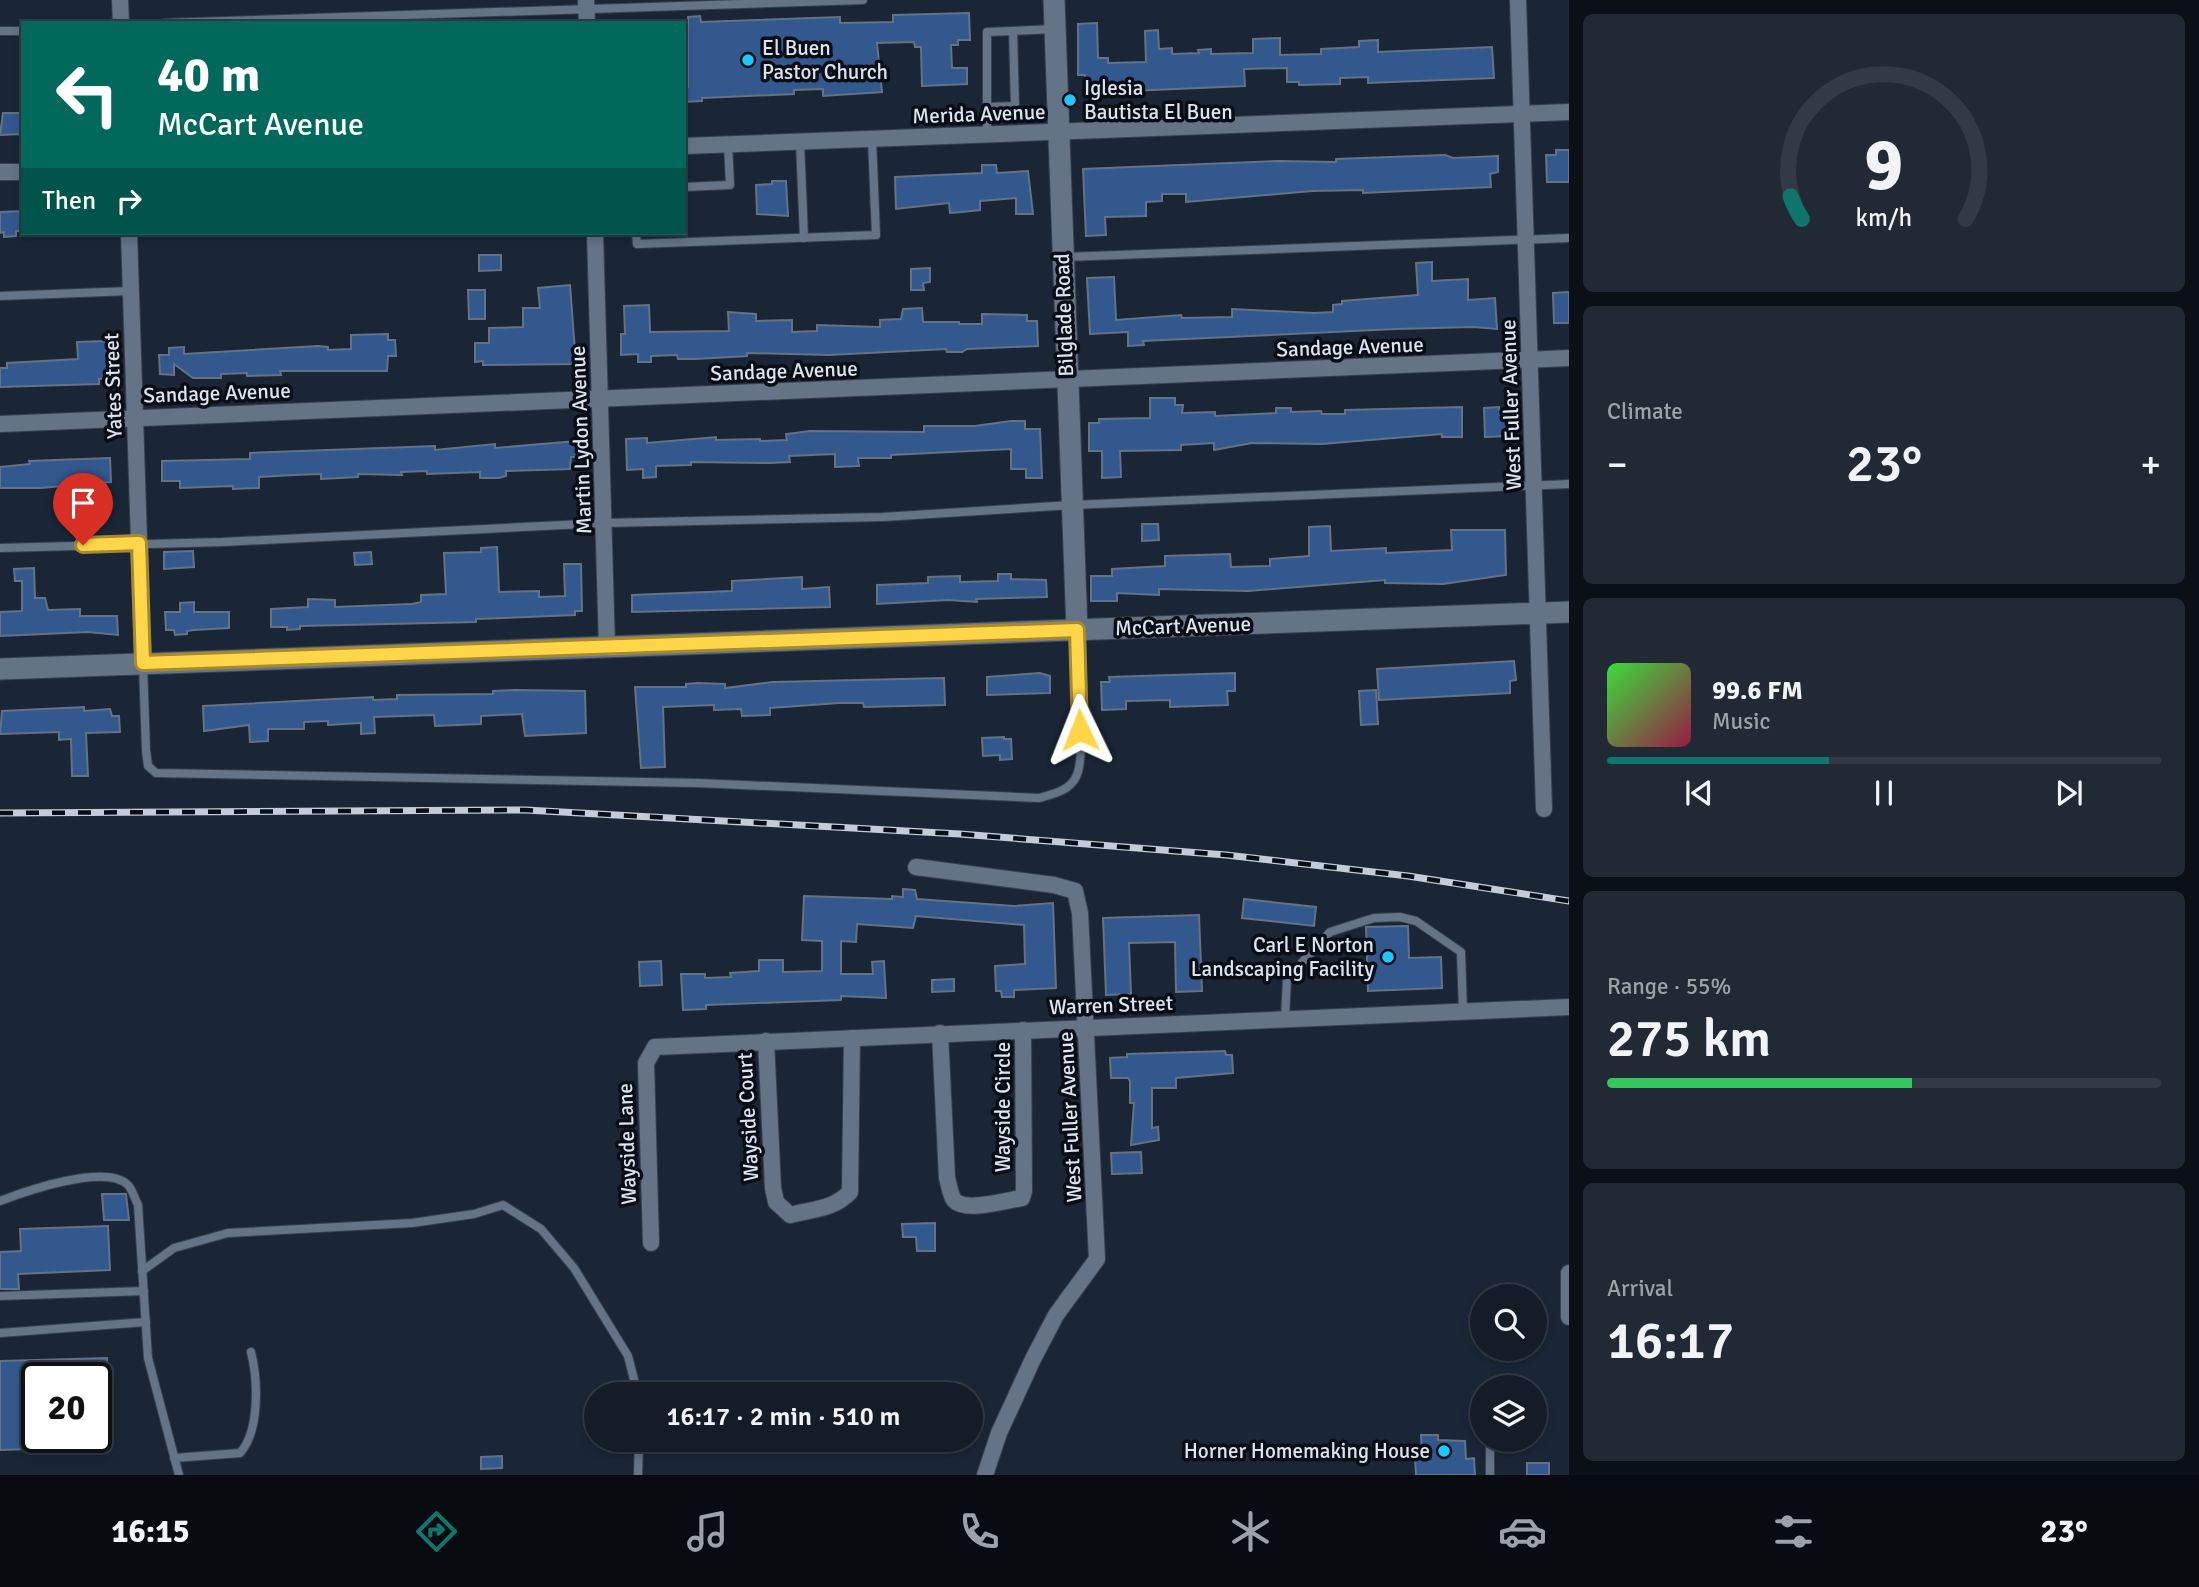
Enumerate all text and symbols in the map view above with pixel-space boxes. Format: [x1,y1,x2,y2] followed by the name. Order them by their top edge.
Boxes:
[762,35,888,85] place label: El Buen Pastor Church
[157,45,260,105] text: 40 m
[42,49,133,140] icon: left
[740,52,756,68] marker: El Buen Pastor Church
[1084,75,1233,125] place label: Iglesia Bautista El Buen
[1062,92,1078,108] marker: Iglesia Bautista El Buen
[912,99,1046,129] street label: Merida Avenue
[157,105,364,144] text: McCart Avenue
[1864,121,1904,210] text: 9
[110,182,148,220] icon: right
[42,185,96,217] text: Then
[1856,202,1912,233] text: km/h
[1049,253,1079,377] street label: Bilglade Road
[1495,319,1527,491] street label: West Fuller Avenue
[1276,331,1424,363] street label: Sandage Avenue
[98,332,128,440] street label: Yates Street
[565,345,597,535] street label: Martin Lydon Avenue
[710,355,858,387] street label: Sandage Avenue
[143,377,291,409] street label: Sandage Avenue
[1607,397,1683,426] text: Climate
[1846,432,1922,496] text: 23°
[1607,441,1628,488] text: −
[2140,441,2161,488] text: +
[53,473,113,545] pin
[64,484,102,522] icon: arrive
[1115,611,1251,641] street label: McCart Avenue
[1712,675,1803,707] text: 99.6 FM
[1043,693,1117,767] position arrow
[1712,707,1770,736] text: Music
[1680,774,1718,812] icon: previous
[1865,774,1903,812] icon: pause
[2050,774,2088,812] icon: next
[1191,932,1374,982] place label: Carl E Norton Landscaping Facility
[1380,949,1396,965] marker: Carl E Norton Landscaping Facility
[1607,972,1731,1001] text: Range · 55%
[1049,990,1173,1020] street label: Warren Street
[1607,1007,1771,1071] text: 275 km
[1053,1031,1087,1203] street label: West Fuller Avenue
[990,1042,1016,1172] street label: Wayside Circle
[732,1052,764,1182] street label: Wayside Court
[612,1083,642,1205] street label: Wayside Lane
[1607,1274,1673,1303] text: Arrival
[1470,1284,1547,1452] map controls
[1470,1284,1547,1361] button: search
[1607,1309,1734,1373] text: 16:17
[21,1362,112,1453] speed limit sign: 20
[1470,1375,1547,1452] button: layers
[667,1401,900,1433] text: 16:17 · 2 min · 510 m
[1184,1438,1430,1464] place label: Horner Homemaking House
[1436,1443,1452,1459] marker: Horner Homemaking House
[412,1507,461,1556] icon: directions
[683,1507,732,1556] icon: music
[955,1507,1004,1556] icon: phone
[1226,1507,1275,1556] icon: climate
[1498,1507,1547,1556] icon: car
[1769,1507,1818,1556] icon: filters
[111,1512,190,1551] text: 16:15
[2040,1512,2088,1551] text: 23°

